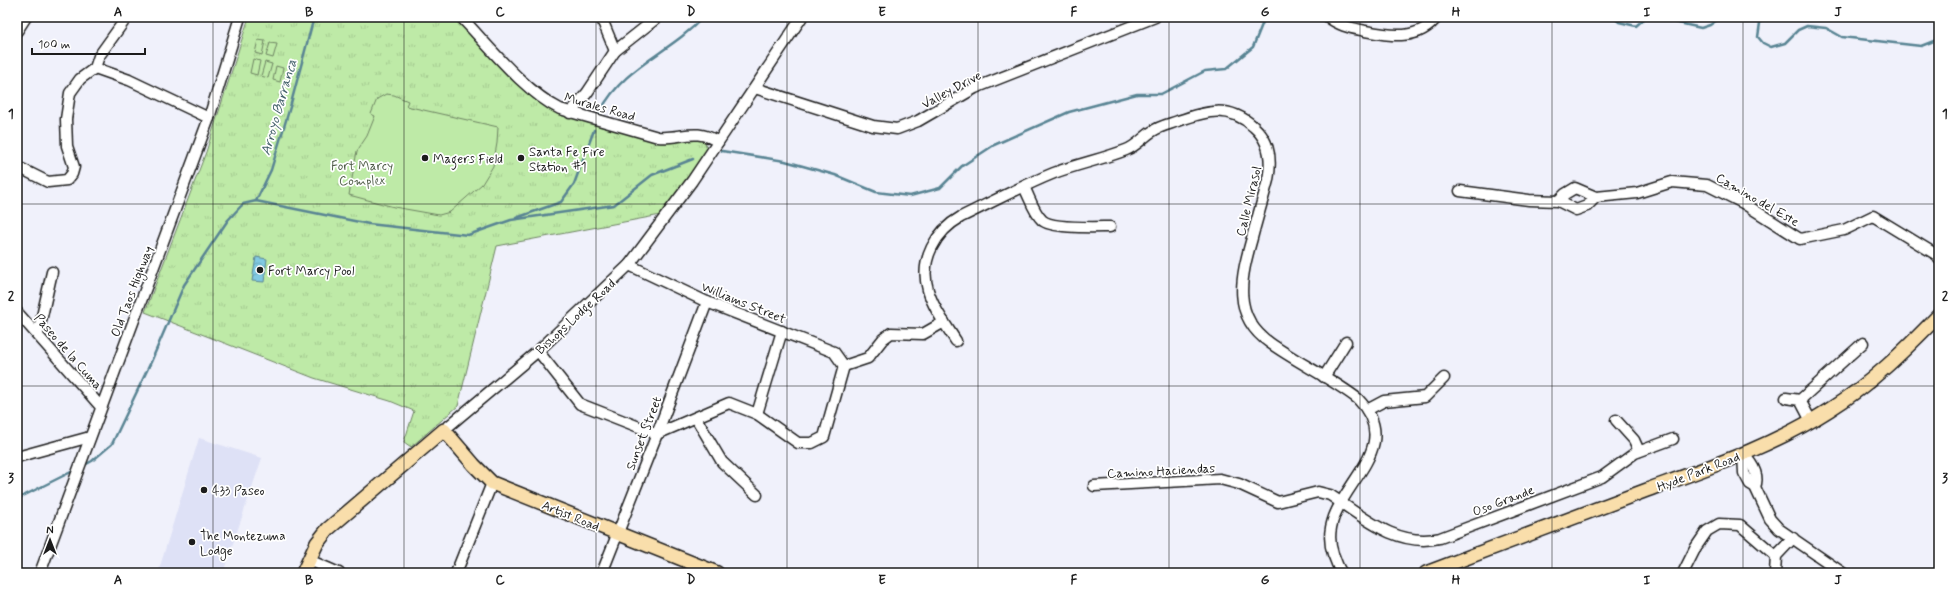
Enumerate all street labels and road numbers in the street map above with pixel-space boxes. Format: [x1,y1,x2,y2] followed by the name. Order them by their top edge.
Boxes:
[919,67,985,113] street label: Valley Drive
[562,89,637,126] street label: Murales Road
[1233,164,1266,238] street label: Calle Mirasol
[1713,170,1802,231] street label: Camino del Este
[107,244,159,340] street label: Old Taos Highway
[532,276,621,360] street label: Bishops Lodge Road
[699,279,788,328] street label: Williams Street
[30,310,106,394] street label: Paseo de la Cuma
[623,394,666,473] street label: Sunset Street
[1655,449,1742,496] street label: Hyde Park Road
[1107,460,1216,483] street label: Camino Haciendas
[1470,482,1537,521] street label: Oso Grande
[539,497,602,536] street label: Artist Road

